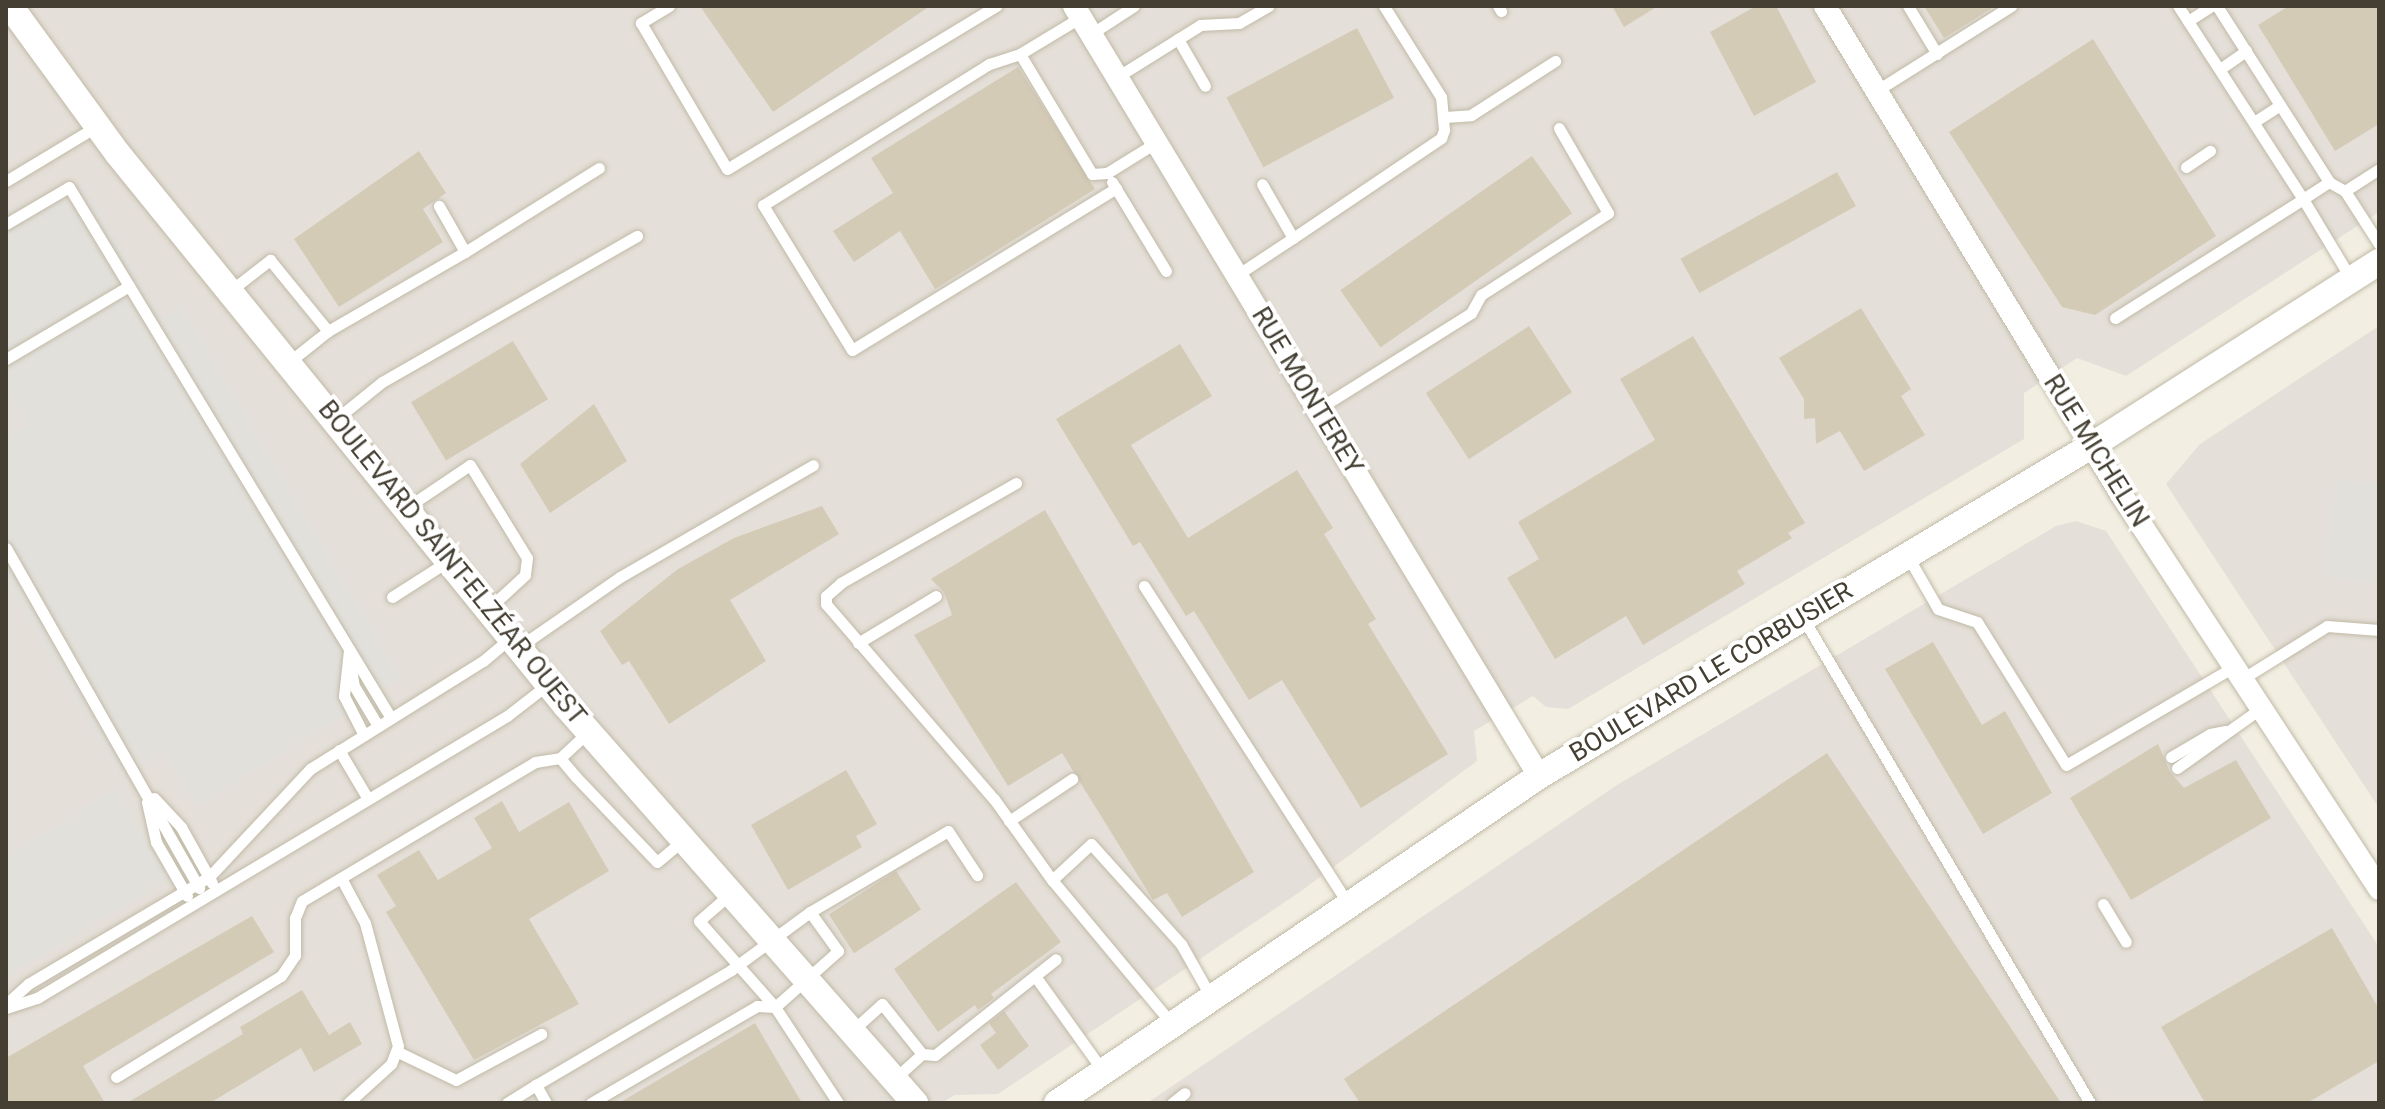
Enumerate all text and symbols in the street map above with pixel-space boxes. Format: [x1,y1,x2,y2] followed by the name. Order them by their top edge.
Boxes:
[1245,302,1369,480] street label: RUE MONTEREY
[2037,369,2155,533] street label: RUE MICHELIN
[311,395,593,731] street label: BOULEVARD SAINT-ELZÉAR OUEST
[1564,575,1858,769] street label: BOULEVARD LE CORBUSIER

